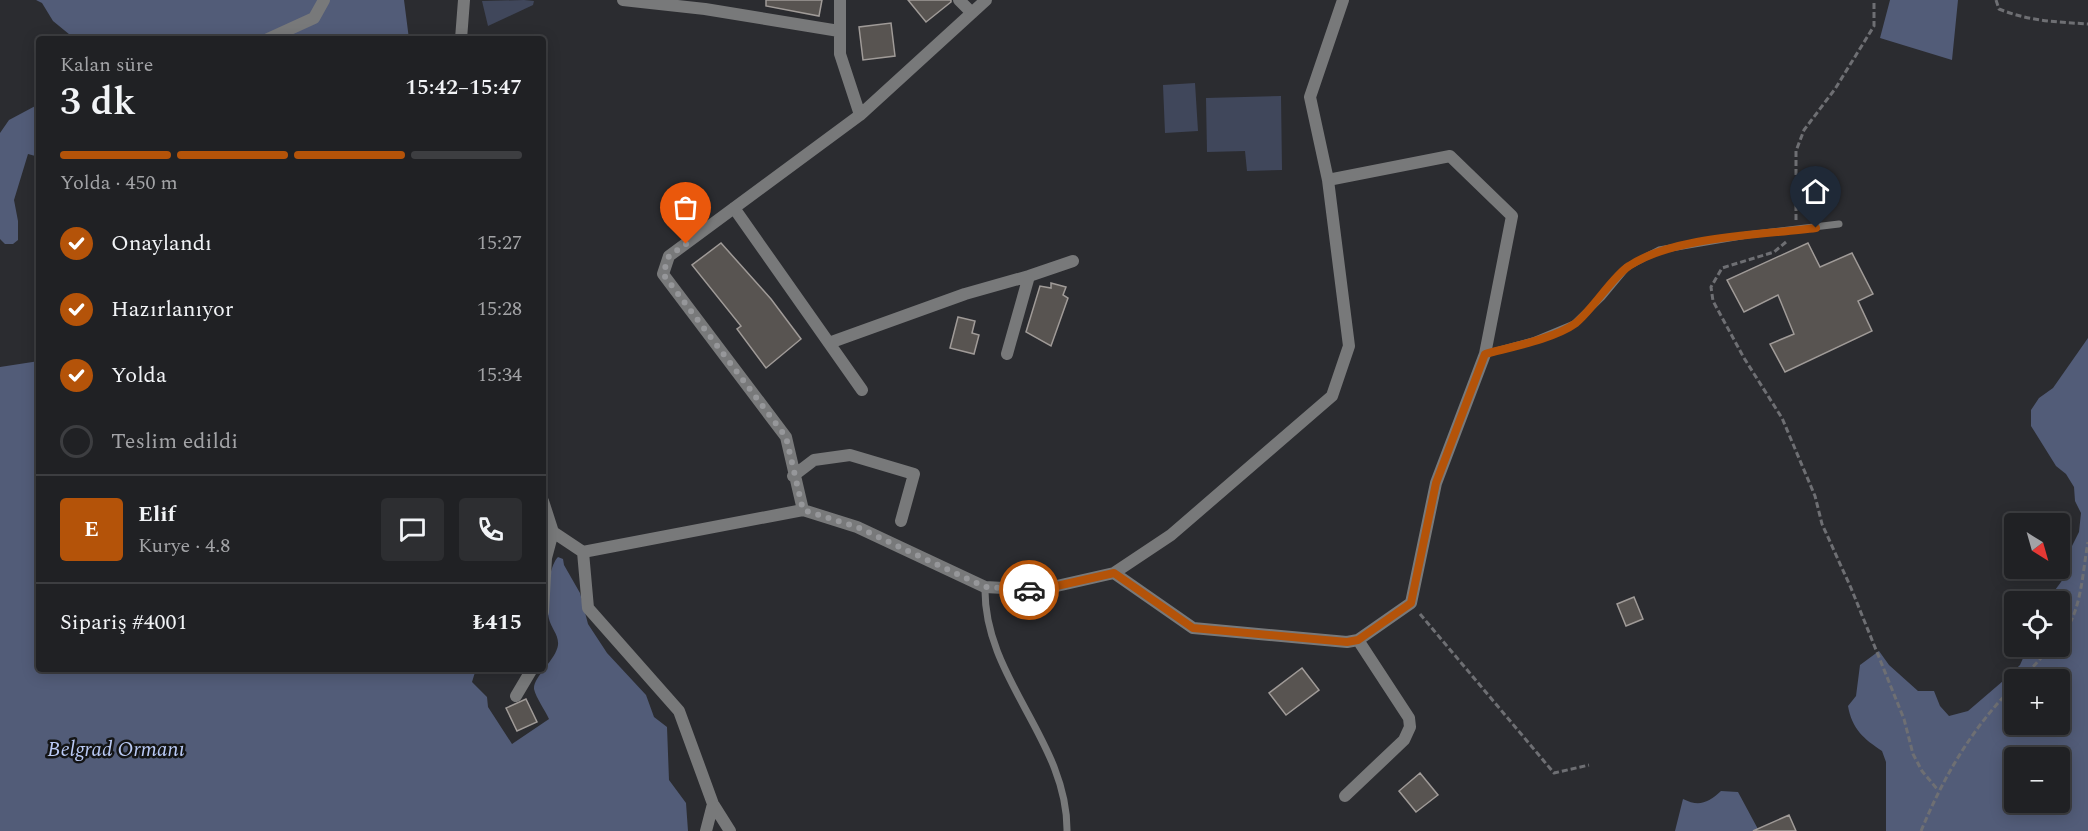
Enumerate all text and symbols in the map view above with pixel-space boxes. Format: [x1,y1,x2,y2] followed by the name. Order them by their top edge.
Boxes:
[60,50,153,80] text: Kalan süre
[405,71,522,104] text: 15:42–15:47
[60,73,136,132] text: 3 dk
[1790,166,1841,228] pin
[60,168,178,198] text: Yolda · 450 m
[1799,175,1832,208] icon: home
[660,182,711,244] pin
[669,191,702,224] icon: bag
[60,227,93,260] icon: check
[111,227,212,260] text: Onaylandı
[477,228,522,258] text: 15:27
[60,293,93,326] icon: check
[111,293,234,326] text: Hazırlanıyor
[477,294,522,324] text: 15:28
[60,359,93,392] icon: check
[111,359,167,392] text: Yolda
[477,360,522,390] text: 15:34
[111,425,238,458] text: Teslim edildi
[138,498,176,531] text: Elif
[381,498,444,561] button: chat
[459,498,522,561] button: phone
[84,513,99,546] text: E
[2004,513,2070,579] north arrow
[2004,513,2070,813] map controls
[138,531,230,561] text: Kurye · 4.8
[999,560,1059,620] courier
[1013,574,1046,607] icon: car
[2004,591,2070,657] button: locate
[60,606,188,639] text: Sipariş #4001
[473,606,522,639] text: ₺415
[2004,669,2070,735] button: +
[47,734,185,766] park label: Belgrad Ormanı
[2004,747,2070,813] button: −

